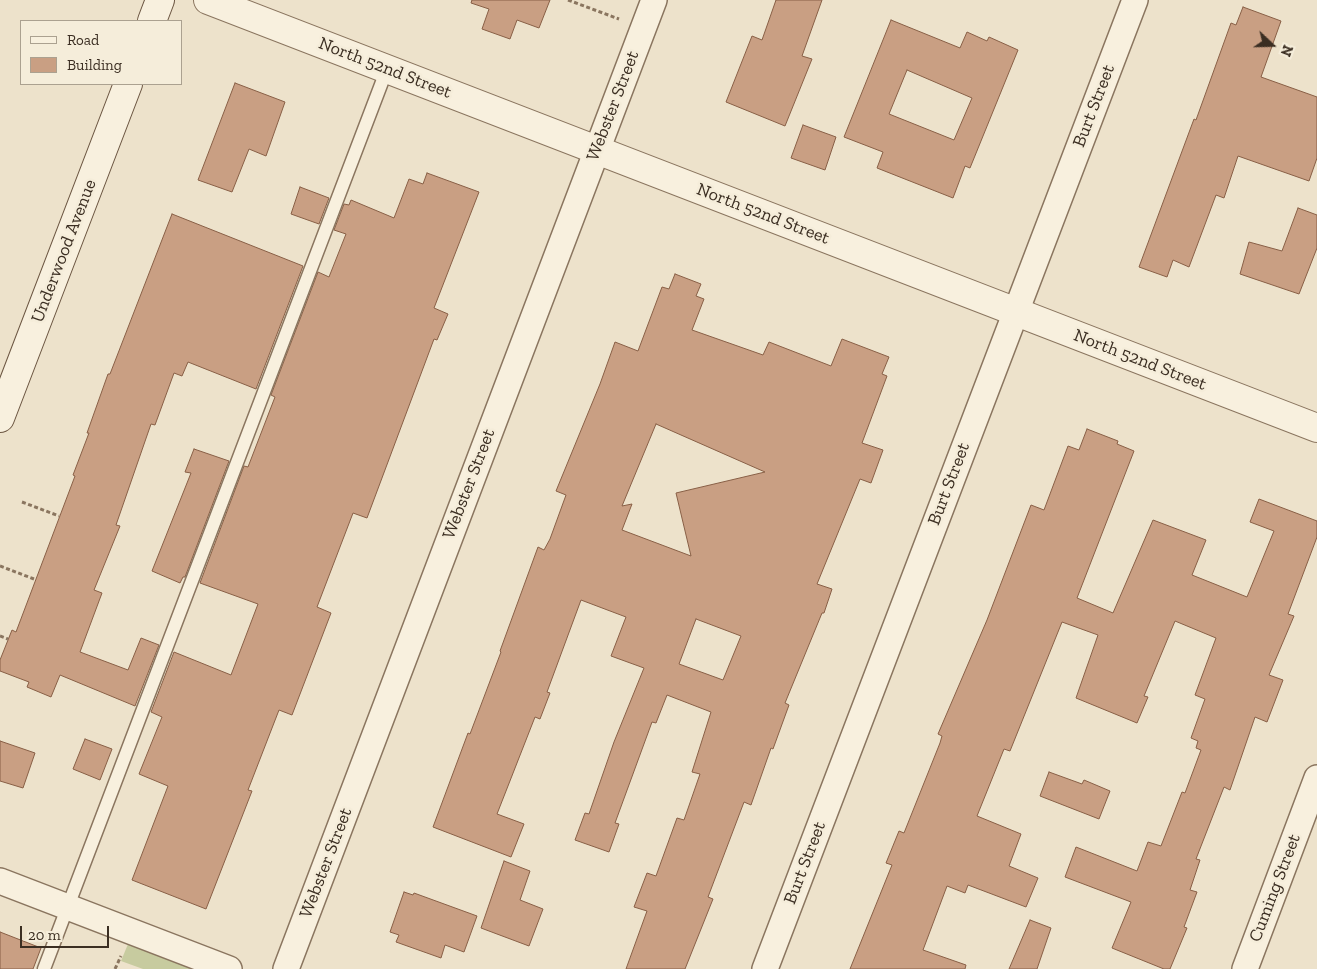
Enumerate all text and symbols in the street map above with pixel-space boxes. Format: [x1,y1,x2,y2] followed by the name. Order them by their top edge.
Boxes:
[20,20,182,85] legend
[1247,20,1297,70] north arrow
[67,31,99,49] text: Road
[315,33,455,103] street label: North 52nd Street
[1277,43,1296,59] text: N
[582,48,644,164] street label: Webster Street
[67,56,122,74] text: Building
[1068,62,1120,150] street label: Burt Street
[27,176,101,326] street label: Underwood Avenue
[693,179,833,249] street label: North 52nd Street
[1070,325,1210,395] street label: North 52nd Street
[438,426,500,542] street label: Webster Street
[923,440,975,528] street label: Burt Street
[295,805,357,921] street label: Webster Street
[779,819,831,907] street label: Burt Street
[1244,831,1306,945] street label: Cuming Street
[22,916,111,948] scale bar
[28,926,61,944] text: 20 m

